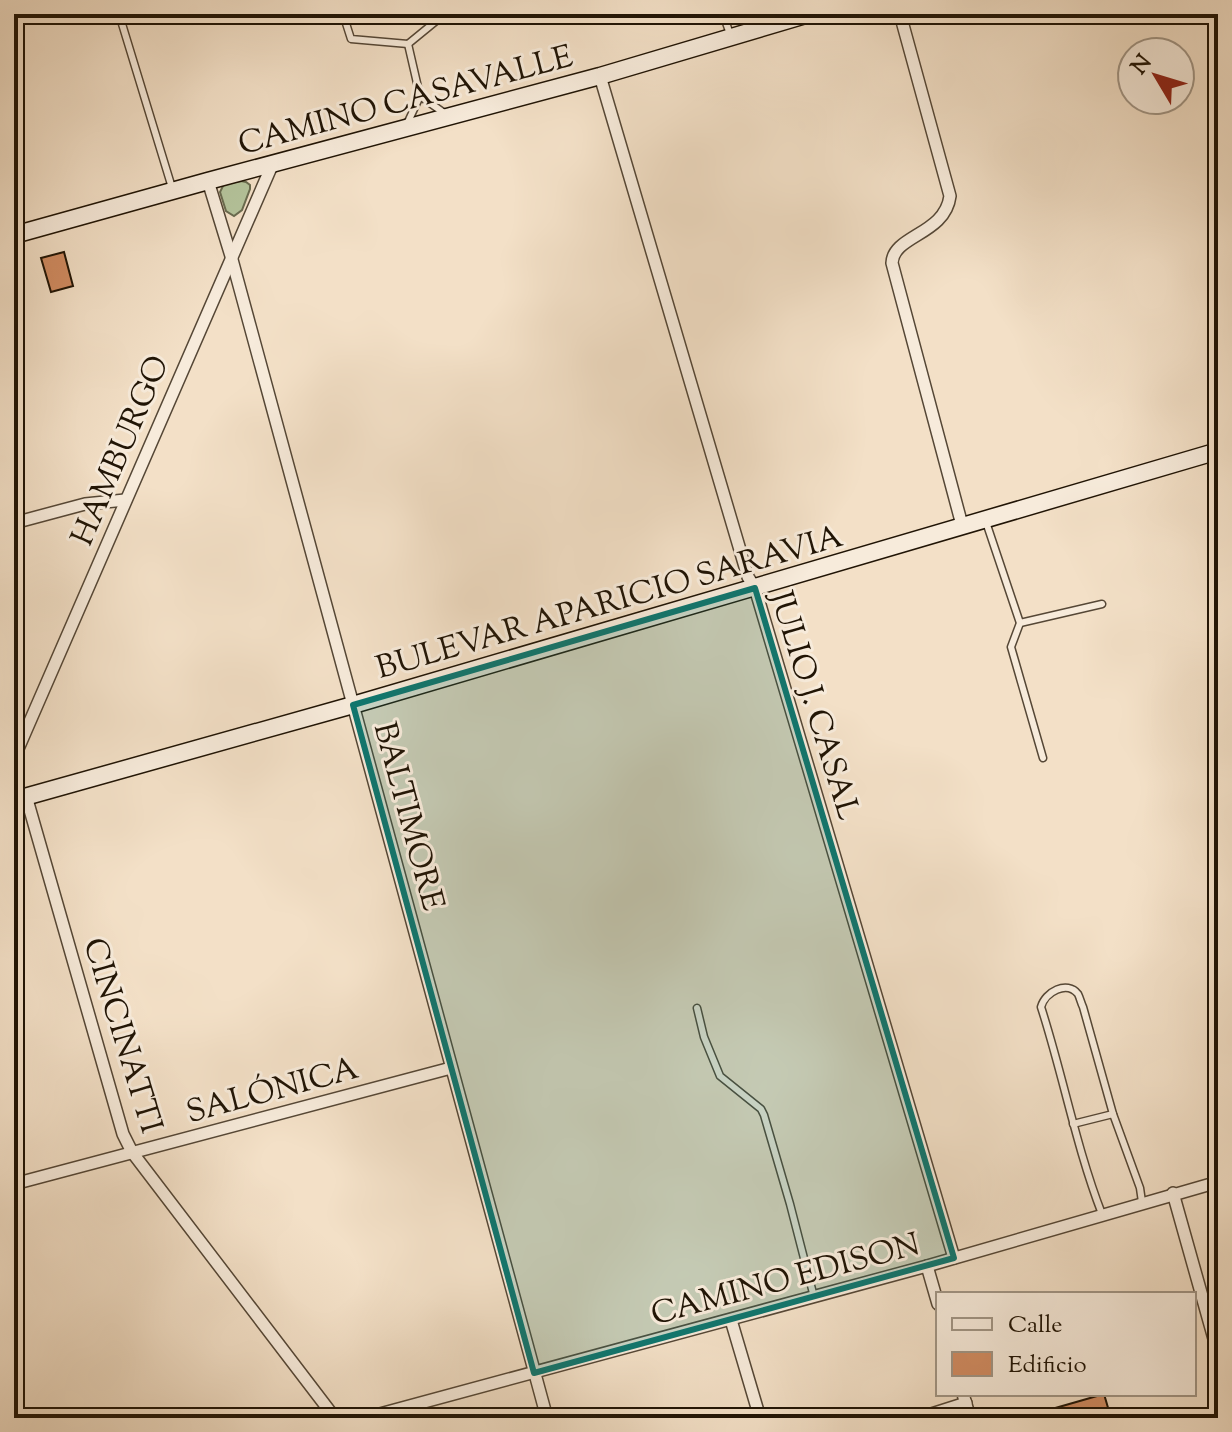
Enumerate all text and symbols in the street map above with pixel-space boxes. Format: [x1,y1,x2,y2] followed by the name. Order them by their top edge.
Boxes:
[233,35,578,169] street label: CAMINO CASAVALLE
[1116,36,1196,116] north arrow
[1125,48,1161,82] text: N
[61,349,182,553] street label: HAMBURGO
[371,515,849,693] street label: BULEVAR APARICIO SARAVIA
[756,584,870,826] street label: JULIO J. CASAL
[360,718,454,916] street label: BALTIMORE
[70,933,173,1139] street label: CINCINATTI
[181,1047,364,1137] street label: SALÓNICA
[646,1223,925,1339] street label: CAMINO EDISON
[936,1292,1196,1396] legend
[1008,1309,1062,1343] text: Calle
[1008,1349,1087,1383] text: Edificio

